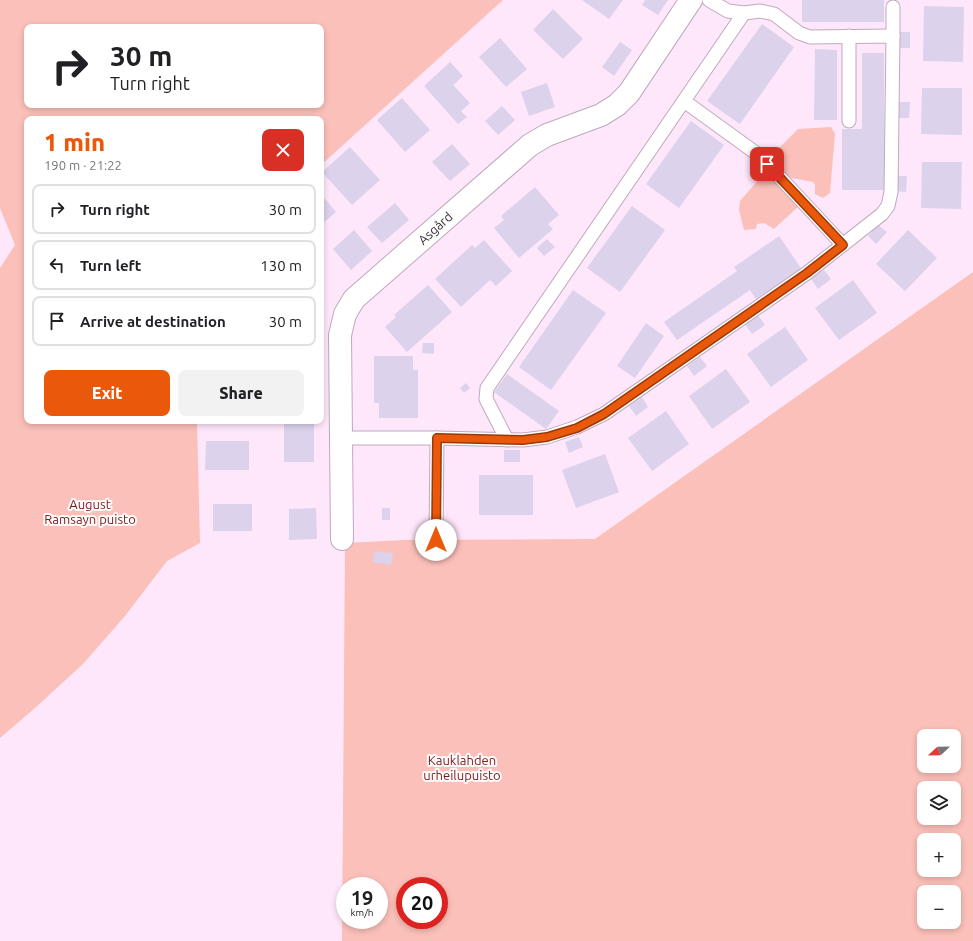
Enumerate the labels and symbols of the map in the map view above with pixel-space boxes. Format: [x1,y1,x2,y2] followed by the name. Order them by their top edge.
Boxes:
[750,147,784,181] pin
[415,209,455,247] street label: Asgård
[44,497,136,526] park label: August Ramsayn puisto
[415,519,457,561] position arrow
[917,729,961,773] north arrow
[423,753,501,782] park label: Kauklahden urheilupuisto
[396,877,448,929] speed limit sign: 20

